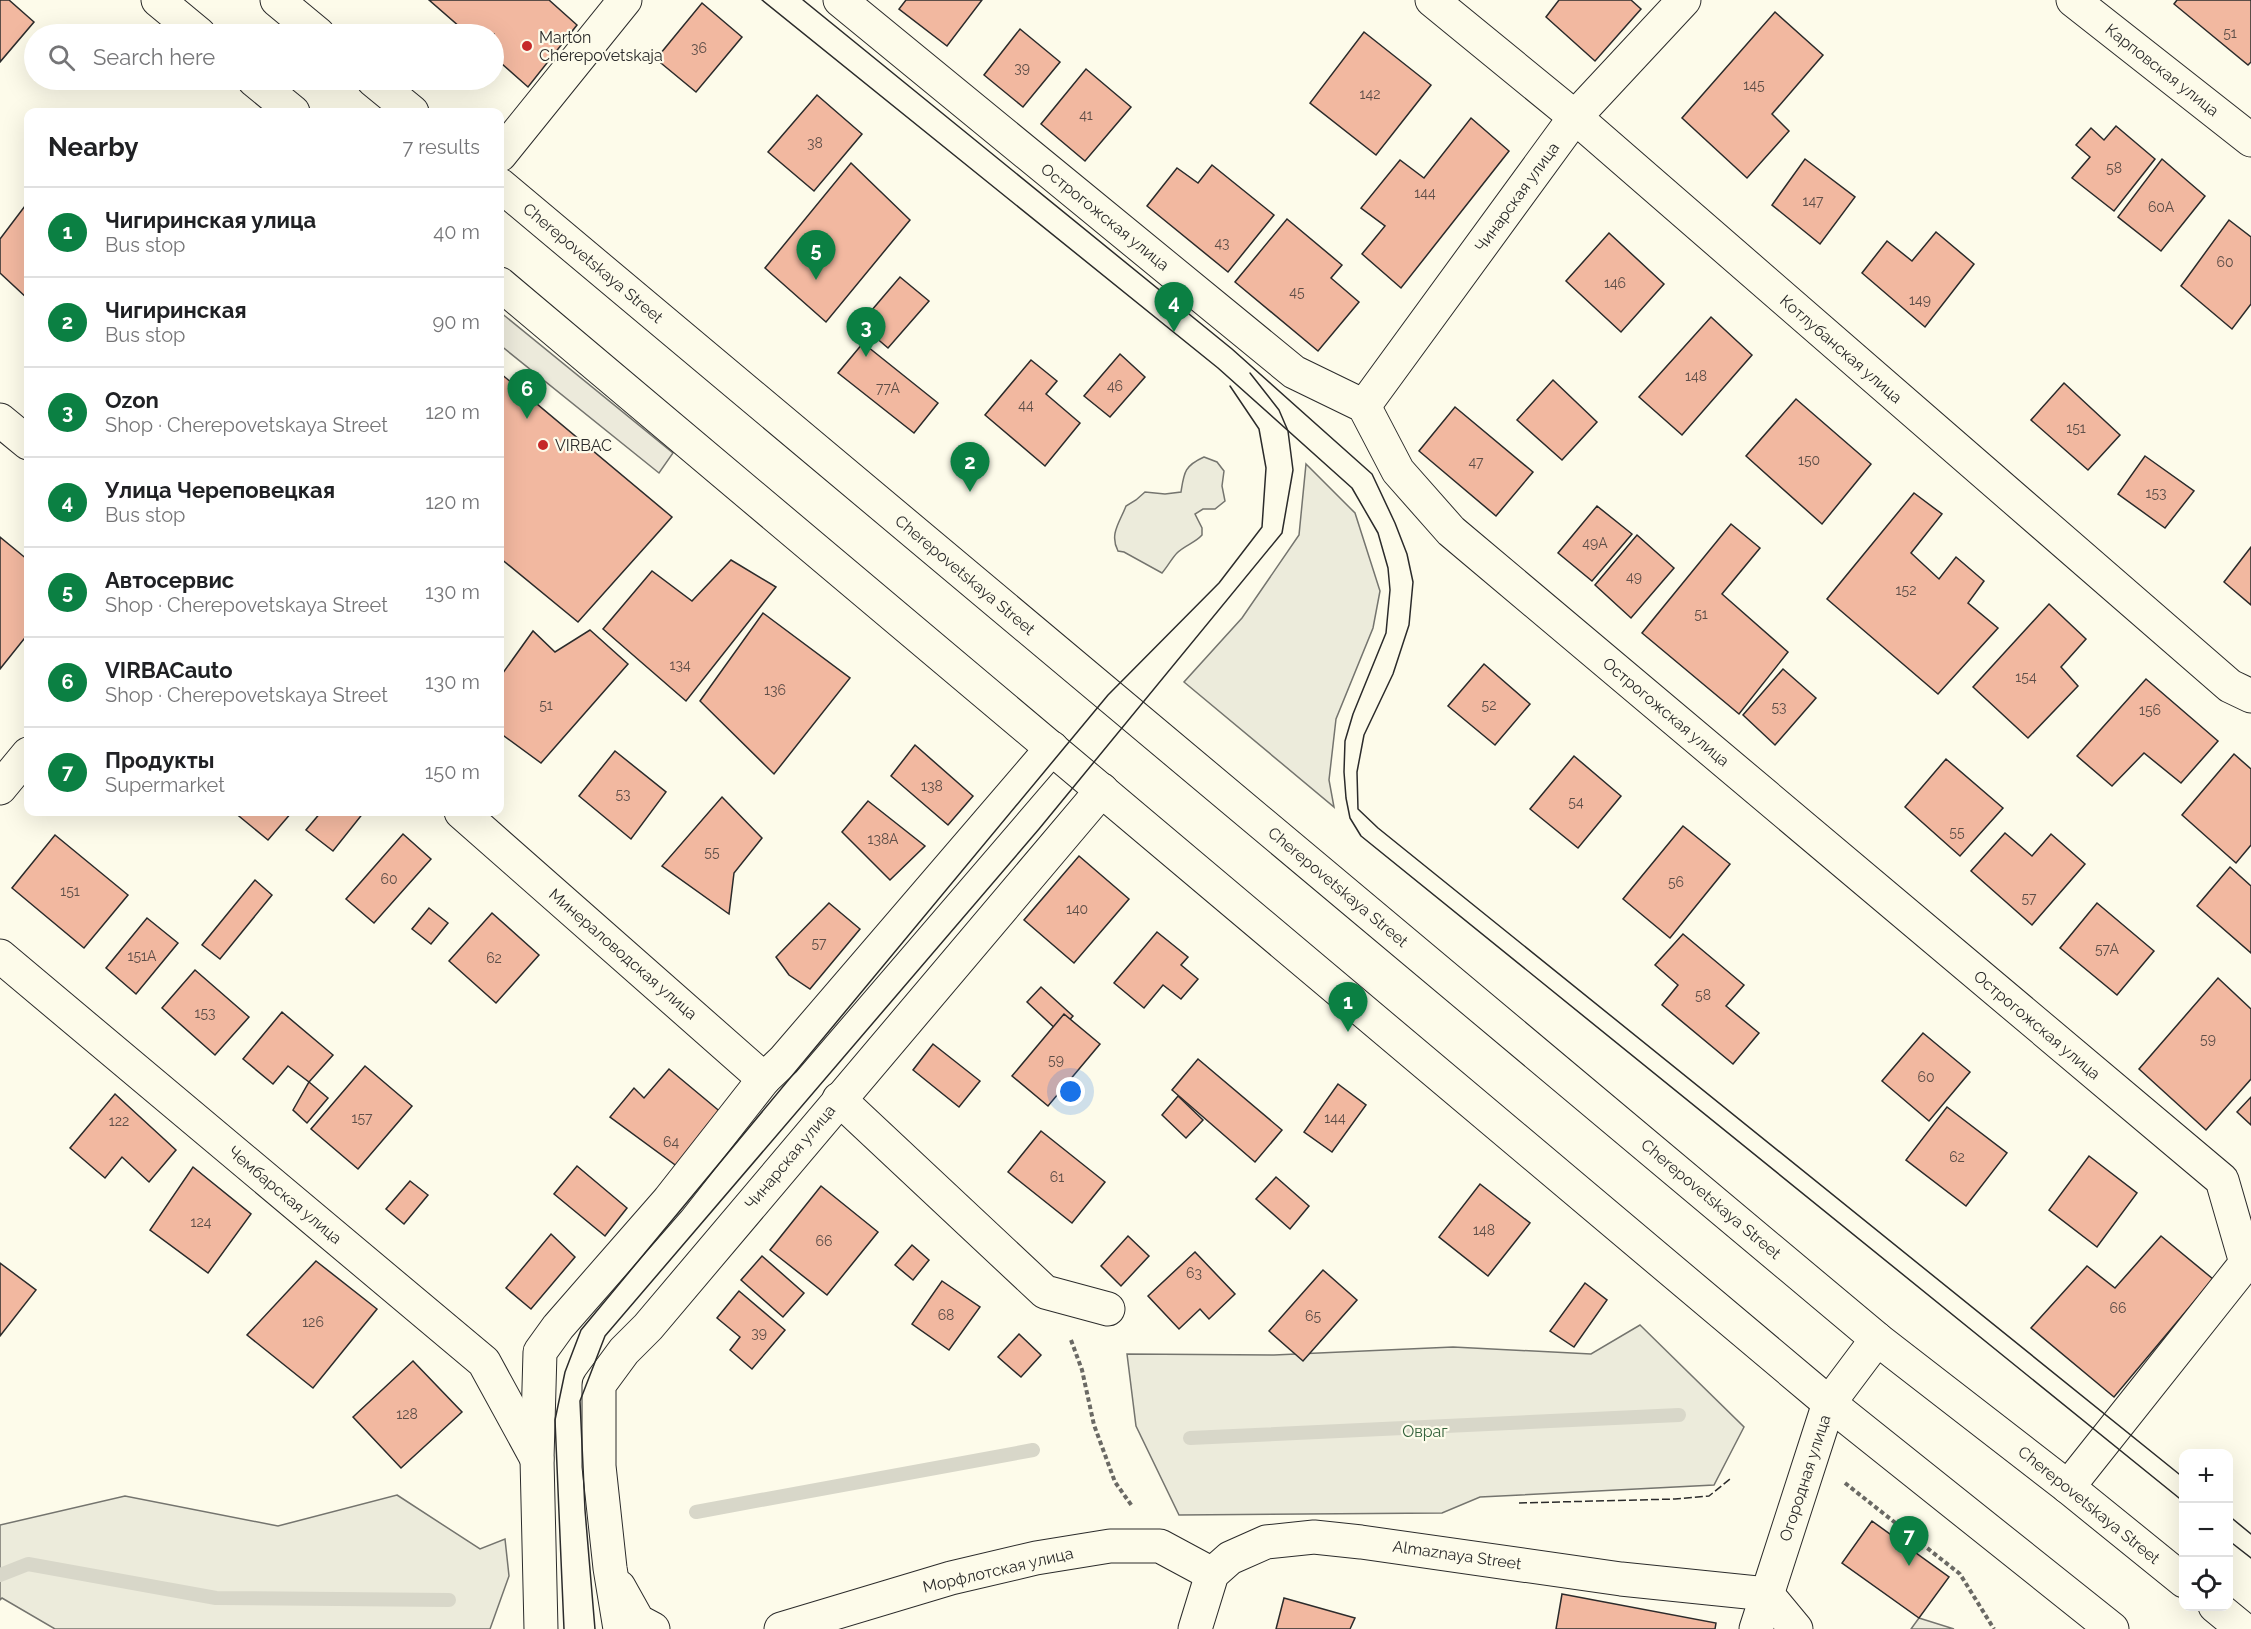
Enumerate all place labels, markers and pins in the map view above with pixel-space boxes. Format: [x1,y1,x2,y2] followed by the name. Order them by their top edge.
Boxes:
[539,28,663,65] place label: Marton Cherepovetskaja
[520,39,534,53] marker: Marton Cherepovetskaja
[796,230,836,280] pin: 5
[1154,282,1194,332] pin: 4
[846,308,886,357] pin: 3
[508,370,546,419] pin: 6
[555,436,612,455] place label: VIRBAC
[536,438,550,452] marker: VIRBAC
[950,442,990,492] pin: 2
[1328,982,1368,1032] pin: 1
[1890,1516,1928,1566] pin: 7

